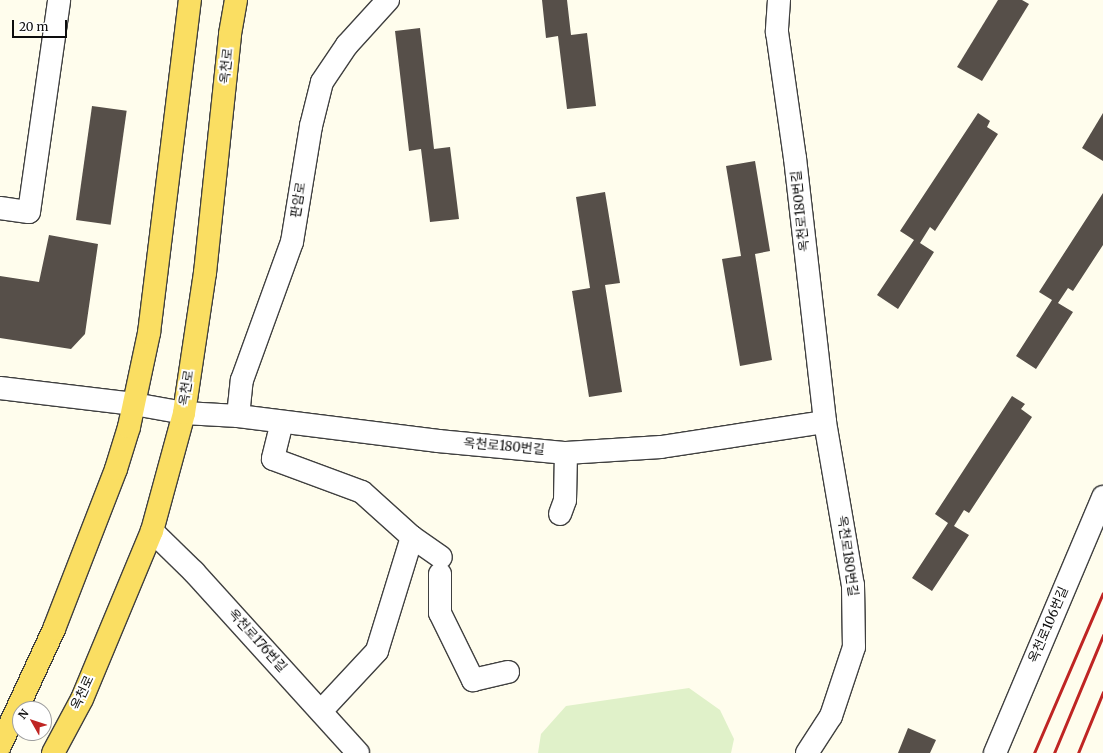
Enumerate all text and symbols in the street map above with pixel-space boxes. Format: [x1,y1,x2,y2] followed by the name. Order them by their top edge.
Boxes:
[14,12,69,38] scale bar
[19,19,48,34] text: 20 m
[217,47,237,85] street label: 옥천로
[789,170,813,252] street label: 옥천로180번길
[288,181,310,219] street label: 판암로
[176,369,198,407] street label: 옥천로
[463,436,545,458] street label: 옥천로180번길
[834,515,860,597] street label: 옥천로180번길
[1026,585,1072,665] street label: 옥천로106번길
[225,606,289,676] street label: 옥천로176번길
[68,673,98,713] street label: 옥천로
[12,701,52,741] north arrow
[15,706,32,722] text: N

